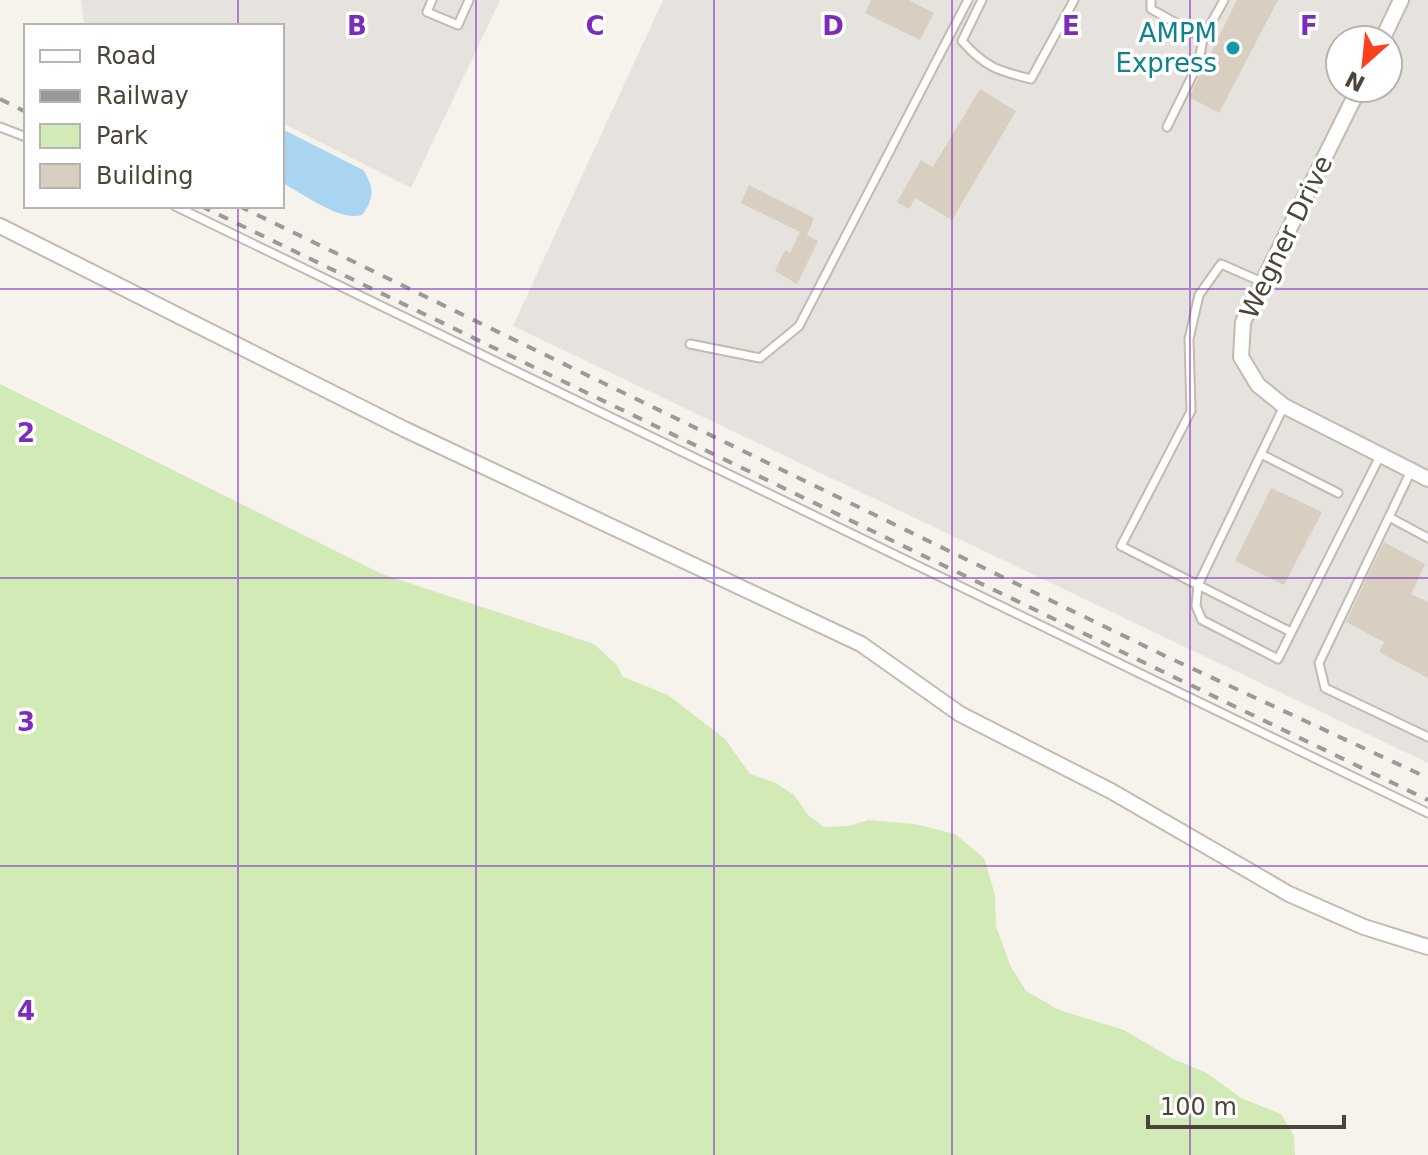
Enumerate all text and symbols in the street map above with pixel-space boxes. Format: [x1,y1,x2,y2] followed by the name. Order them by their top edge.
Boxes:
[347,11,367,41] text: B
[585,11,605,41] text: C
[822,11,844,41] text: D
[1062,11,1080,41] text: E
[1300,11,1318,41] text: F
[1115,18,1217,78] place label: AMPM Express
[24,24,284,208] legend
[1324,24,1404,104] north arrow
[1224,39,1242,57] marker: AMPM Express
[96,42,156,70] text: Road
[1341,66,1369,97] text: N
[96,82,189,110] text: Railway
[96,122,148,150] text: Park
[1234,151,1338,323] street label: Wegner Drive
[96,162,193,190] text: Building
[17,418,35,448] text: 2
[17,707,35,737] text: 3
[17,996,35,1026] text: 4
[1148,1079,1344,1129] scale bar
[1160,1093,1237,1121] text: 100 m

